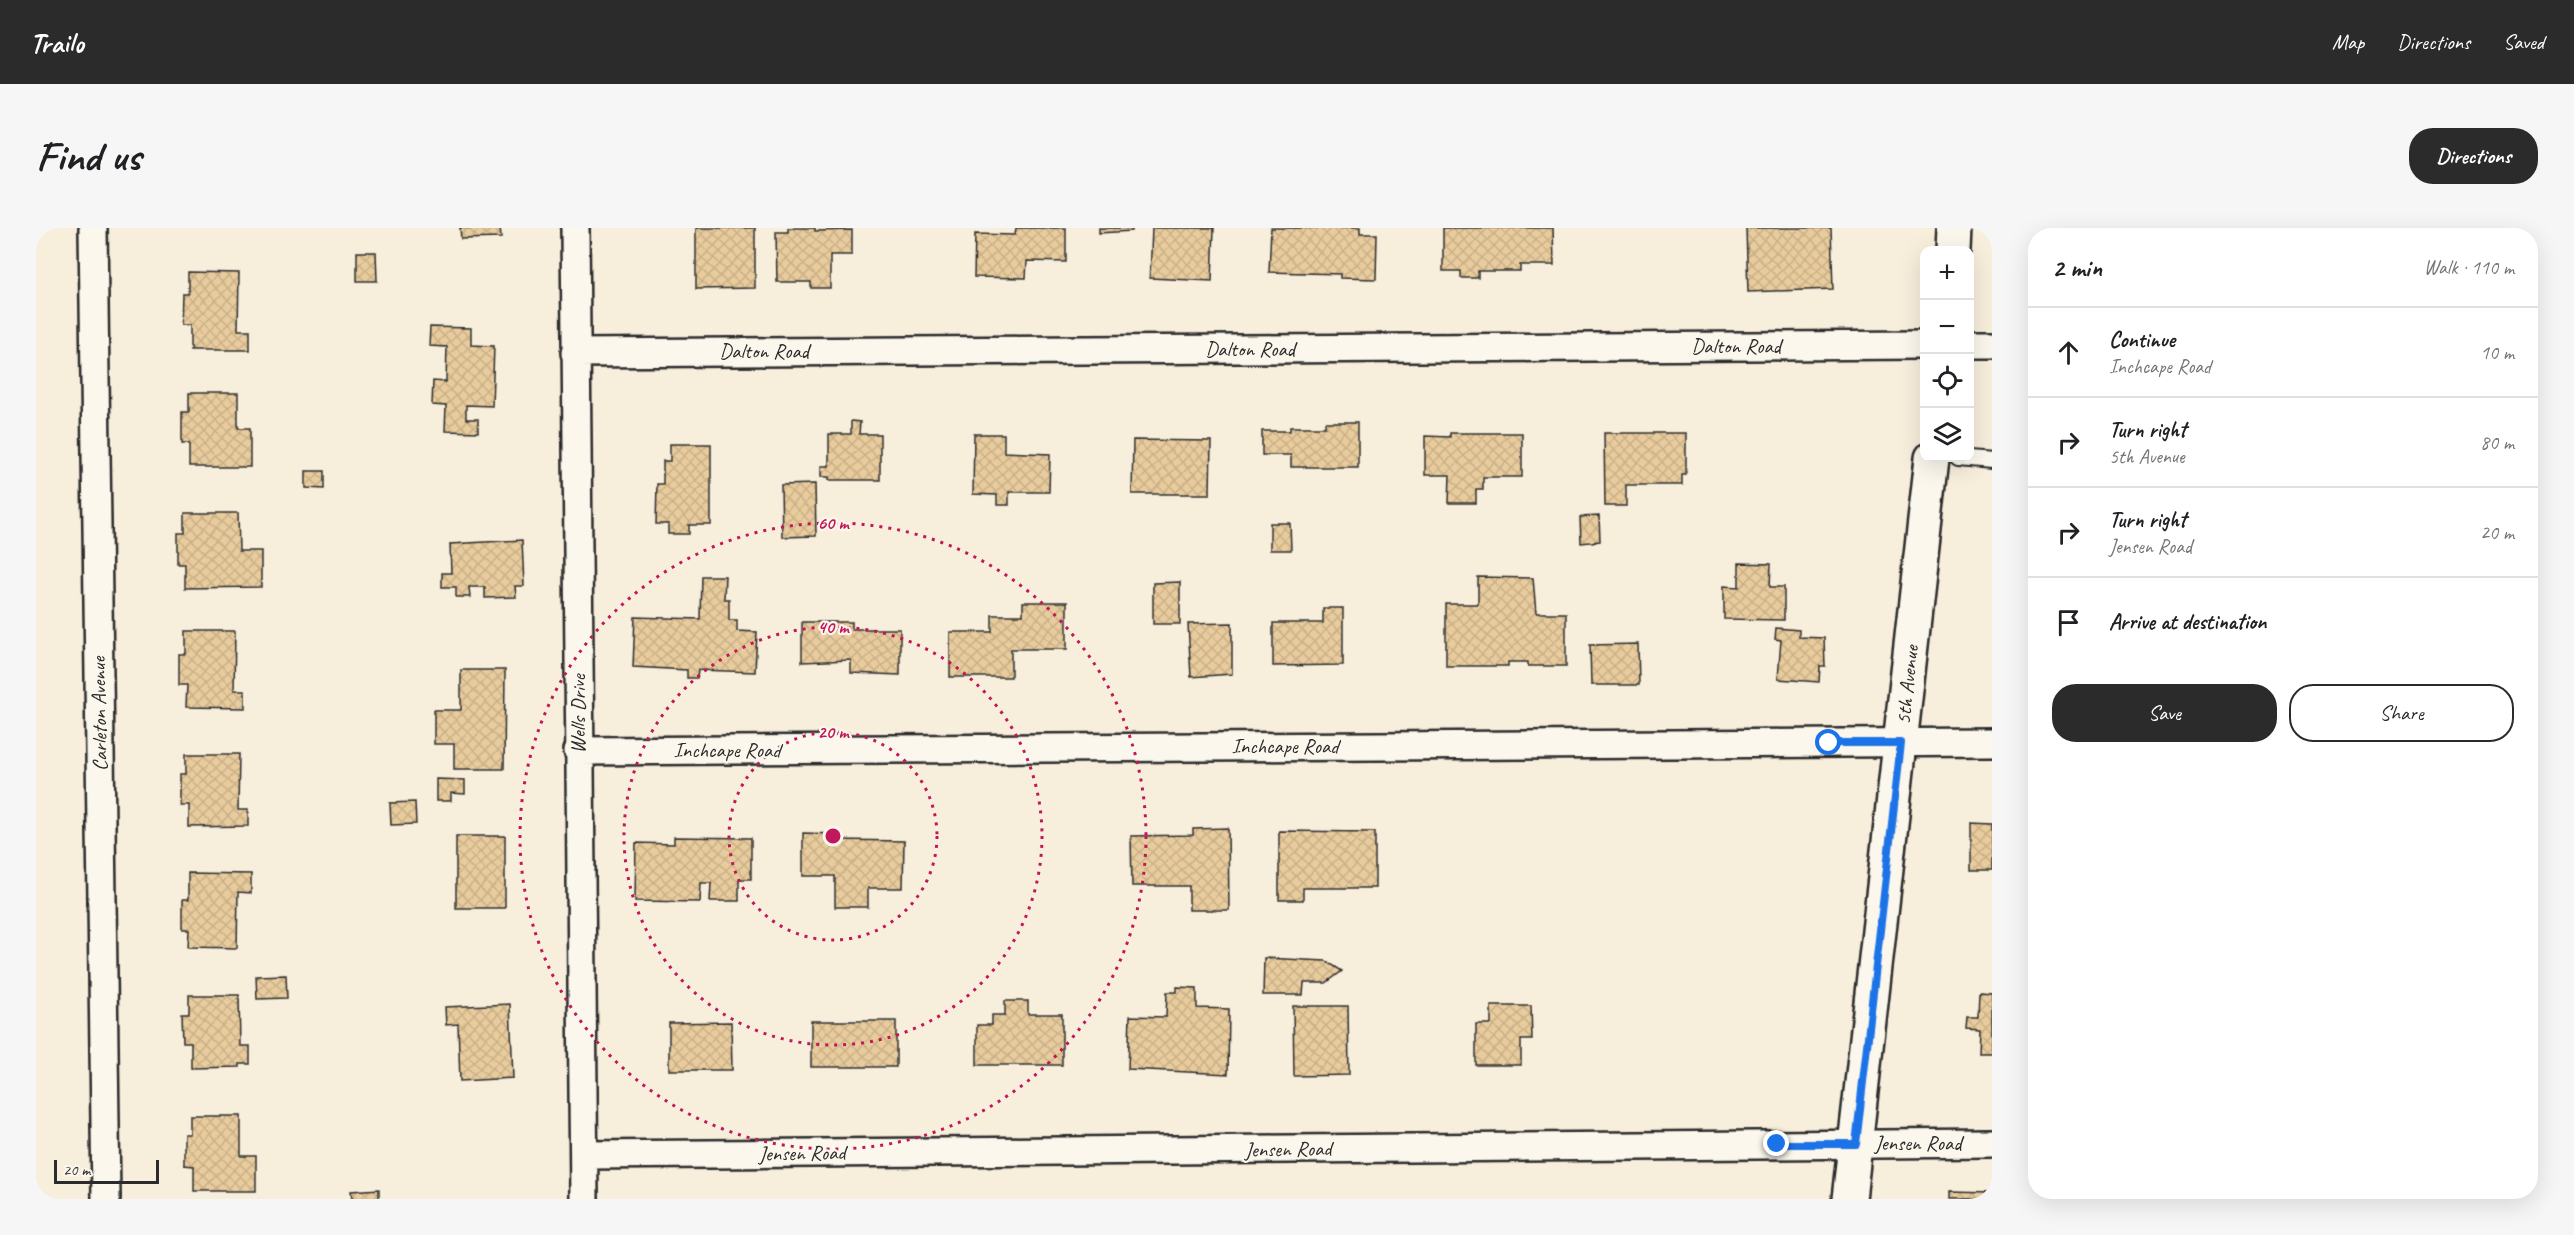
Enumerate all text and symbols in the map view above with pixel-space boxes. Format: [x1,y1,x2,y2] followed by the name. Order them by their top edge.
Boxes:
[30,25,84,60] text: Trailo
[2332,29,2364,55] text: Map
[2397,29,2470,55] text: Directions
[2503,29,2544,55] text: Saved
[2409,128,2538,184] button: Directions
[36,130,141,183] text: Find us
[1920,246,1974,462] map controls
[1920,246,1974,300] button: +
[2052,251,2102,284] text: 2 min
[2424,255,2514,280] text: Walk · 110 m
[1920,300,1974,354] button: −
[2109,326,2175,354] text: Continue
[1691,333,1785,359] street label: Dalton Road
[1205,336,1299,362] street label: Dalton Road
[2052,336,2085,369] icon: ahead
[719,338,813,364] street label: Dalton Road
[2480,340,2514,365] text: 10 m
[1920,354,1974,408] button: locate
[2109,354,2211,379] text: Inchcape Road
[1920,408,1974,462] button: layers
[2109,416,2186,444] text: Turn right
[2052,426,2085,459] icon: right
[2480,430,2514,455] text: 80 m
[2109,444,2185,469] text: 5th Avenue
[2109,506,2186,534] text: Turn right
[817,512,850,534] text: 60 m
[2052,516,2085,549] icon: right
[2480,520,2514,545] text: 20 m
[2109,534,2192,559] text: Jensen Road
[2052,606,2085,639] icon: arrive
[2109,608,2266,636] text: Arrive at destination
[818,616,850,638] text: 40 m
[1890,643,1924,726] street label: 5th Avenue
[85,655,113,771] street label: Carleton Avenue
[565,673,591,754] street label: Wells Drive
[2052,684,2277,742] button: Save
[2289,684,2514,742] button: Share
[818,721,850,743] text: 20 m
[1815,729,1841,755] route start
[1232,733,1341,759] street label: Inchcape Road
[674,737,783,763] street label: Inchcape Road
[823,826,843,846] centre of rings
[1763,1130,1789,1156] route end
[1874,1130,1965,1156] street label: Jensen Road
[1243,1135,1335,1163] street label: Jensen Road
[757,1139,849,1167] street label: Jensen Road
[54,1157,159,1184] scale bar
[63,1160,90,1180] text: 20 m

